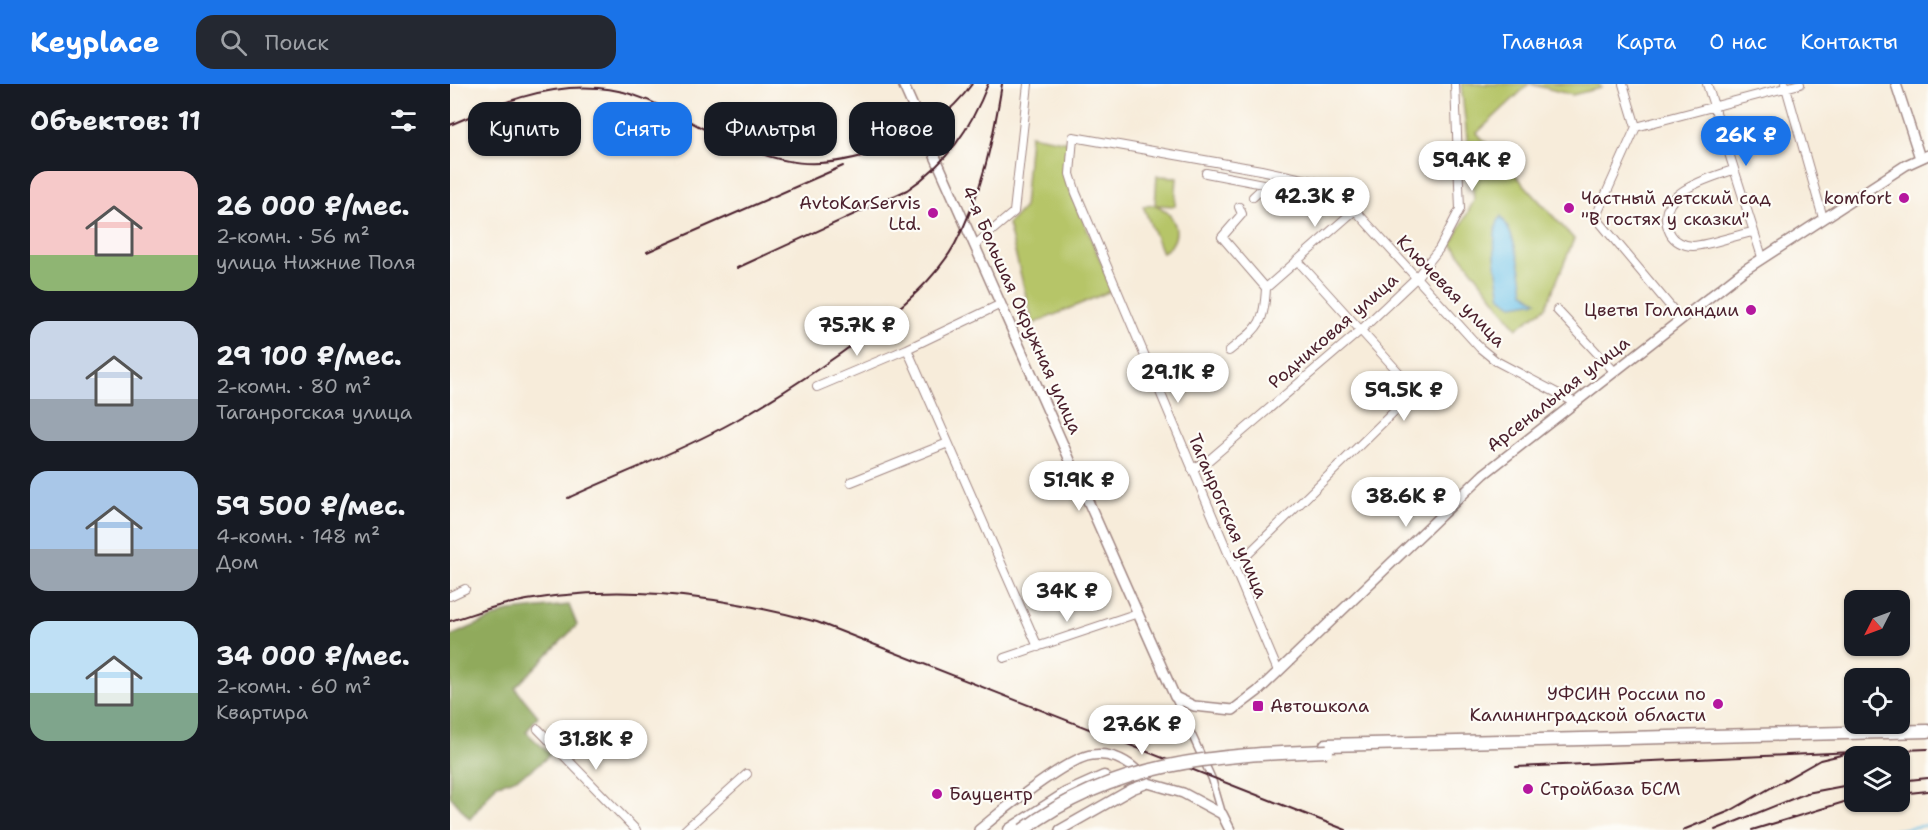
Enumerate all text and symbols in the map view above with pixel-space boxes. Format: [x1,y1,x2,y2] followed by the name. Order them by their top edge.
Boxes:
[196,15,616,69] search box
[30,23,160,61] text: Keyplace
[217,26,250,59] icon: search
[265,28,329,57] text: Поиск
[1502,28,1583,56] text: Главная
[1616,28,1676,56] text: Карта
[1709,28,1767,56] text: О нас
[1800,28,1898,56] text: Контакты
[468,102,581,156] chip: Купить
[593,102,692,156] chip: Снять
[704,102,837,156] chip: Фильтры
[849,102,955,156] chip: Новое
[30,103,201,138] text: Объектов: 11
[387,104,420,137] icon: filters
[1704,116,1788,167] pin: 26K ₽
[1715,122,1777,148] text: 26K ₽
[1417,141,1527,192] pin: 59.4K ₽
[1433,147,1511,173] text: 59.4K ₽
[1260,177,1370,228] pin: 42.3K ₽
[956,182,1088,438] street label: 4-я Большая Окружная улица
[1275,183,1355,209] text: 42.3K ₽
[1581,186,1772,231] place label: Частный детский сад "В гостях у сказки"
[1824,186,1892,210] place label: komfort
[216,188,410,223] text: 26 000 ₽/мес.
[799,191,921,236] place label: AvtoKarServis Ltd.
[1897,191,1911,205] marker: komfort
[78,195,150,267] icon: home
[1562,201,1576,215] marker: Частный детский сад "В гостях у сказки"
[926,206,940,220] marker: AvtoKarServis Ltd.
[216,223,370,249] text: 2-комн. · 56 m²
[1391,230,1511,352] street label: Ключевая улица
[216,249,416,275] text: улица Нижние Поля
[1263,268,1403,394] street label: Родниковая улица
[1584,298,1739,322] place label: Цветы Голландии
[1744,303,1758,317] marker: Цветы Голландии
[802,306,912,357] pin: 75.7K ₽
[818,312,896,338] text: 75.7K ₽
[1482,331,1634,457] street label: Арсенальная улица
[216,338,402,373] text: 29 100 ₽/мес.
[78,345,150,417] icon: home
[1123,353,1233,404] pin: 29.1K ₽
[1141,359,1215,385] text: 29.1K ₽
[1349,371,1459,422] pin: 59.5K ₽
[216,373,371,399] text: 2-комн. · 80 m²
[1365,377,1443,403] text: 59.5K ₽
[216,399,412,425] text: Таганрогская улица
[1182,430,1274,602] street label: Таганрогская улица
[1024,461,1134,512] pin: 51.9K ₽
[1043,467,1115,493] text: 51.9K ₽
[1351,477,1461,528] pin: 38.6K ₽
[1365,483,1447,509] text: 38.6K ₽
[216,488,406,523] text: 59 500 ₽/мес.
[78,495,150,567] icon: home
[216,523,380,549] text: 4-комн. · 148 m²
[216,549,258,575] text: Дом
[1025,572,1109,623] pin: 34K ₽
[1036,578,1098,604] text: 34K ₽
[1844,590,1910,656] north arrow
[1844,590,1910,812] map controls
[216,638,410,673] text: 34 000 ₽/мес.
[78,645,150,717] icon: home
[1844,668,1910,734] button: locate
[216,673,371,699] text: 2-комн. · 60 m²
[1470,682,1706,727] place label: УФСИН России по Калининградской области
[1270,694,1369,718] place label: Автошкола
[1711,697,1725,711] marker: УФСИН России по Калининградской области
[216,699,308,725] text: Квартира
[1251,699,1265,713] marker: Автошкола
[1087,705,1197,756] pin: 27.6K ₽
[1102,711,1182,737] text: 27.6K ₽
[541,720,651,771] pin: 31.8K ₽
[558,726,634,752] text: 31.8K ₽
[1844,746,1910,812] button: layers
[1540,777,1680,801] place label: Стройбаза БСМ
[949,782,1033,806] place label: Бауцентр
[1521,782,1535,796] marker: Стройбаза БСМ
[930,787,944,801] marker: Бауцентр

